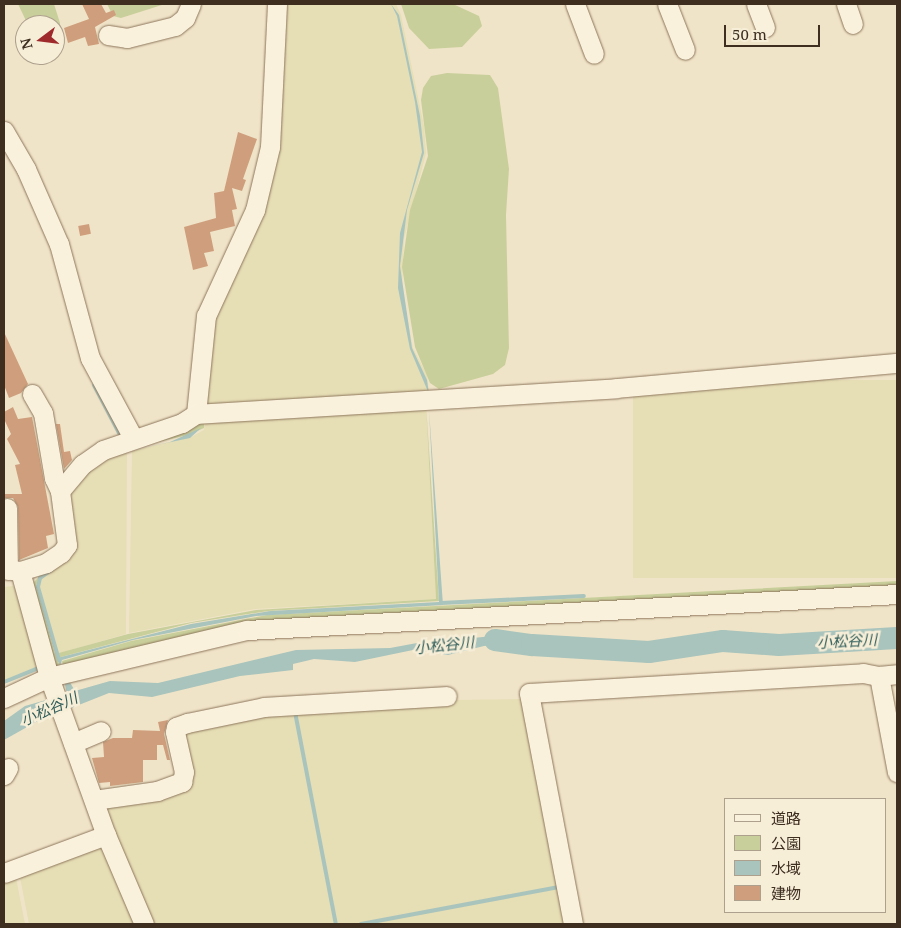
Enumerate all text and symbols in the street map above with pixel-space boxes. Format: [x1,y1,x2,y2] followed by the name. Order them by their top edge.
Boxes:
[15,15,65,65] north arrow
[726,15,822,47] scale bar
[732,24,767,44] text: 50 m
[15,36,37,52] text: N
[817,630,877,652] water label: 小松谷川
[413,633,475,657] water label: 小松谷川
[18,689,80,729] water label: 小松谷川
[724,798,886,913] legend
[771,808,801,828] text: 道路
[771,833,801,853] text: 公園
[771,858,801,878] text: 水域
[771,883,801,903] text: 建物

